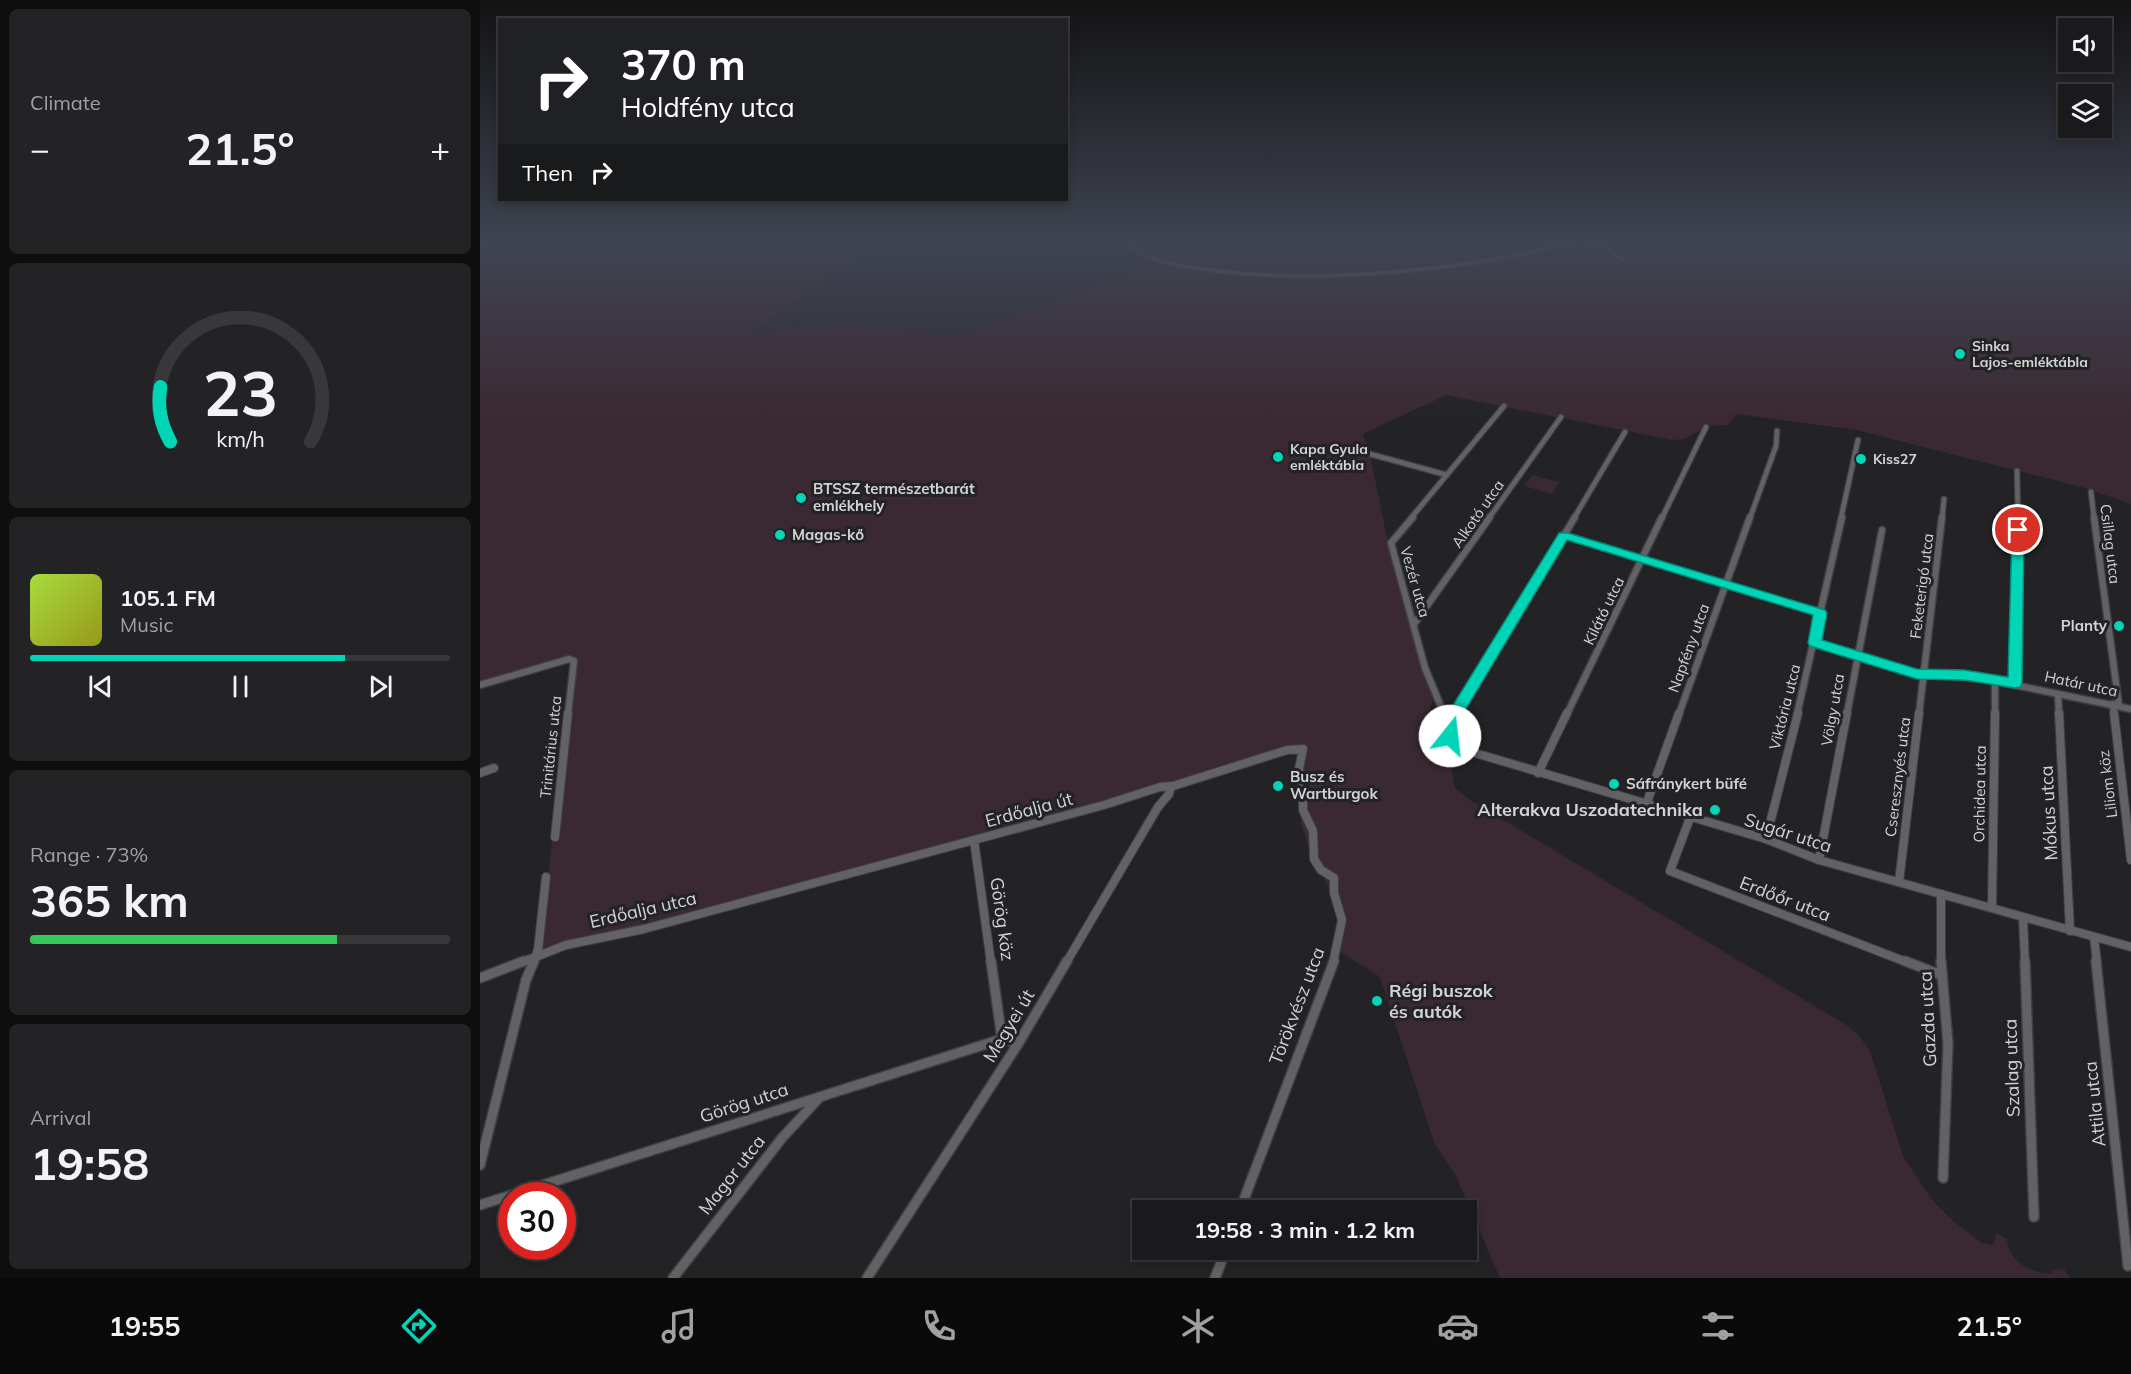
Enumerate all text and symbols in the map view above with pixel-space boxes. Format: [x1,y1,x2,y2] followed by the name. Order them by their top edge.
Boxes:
[2058,18,2112,138] map controls
[2058,18,2112,72] button: sound
[621,38,746,91] text: 370 m
[522,42,600,120] icon: right
[2058,84,2112,138] button: layers
[30,90,101,115] text: Climate
[621,90,795,124] text: Holdfény utca
[185,120,295,176] text: 21.5°
[30,128,50,169] text: −
[430,128,450,169] text: +
[585,156,618,189] icon: right
[522,159,573,187] text: Then
[1972,337,2088,371] place label: Sinka Lajos-emléktábla
[1953,347,1967,361] marker: Sinka Lajos-emléktábla
[203,353,277,432] text: 23
[216,426,264,453] text: km/h
[1290,440,1368,474] place label: Kapa Gyula emléktábla
[1271,450,1285,464] marker: Kapa Gyula emléktábla
[1873,450,1917,468] place label: Kiss27
[1854,452,1868,466] marker: Kiss27
[1447,476,1508,551] street label: Alkotó utca
[813,479,975,515] place label: BTSSZ természetbarát emlékhely
[794,491,808,505] marker: BTSSZ természetbarát emlékhely
[2096,503,2125,585] street label: Csillag utca
[1992,504,2043,555] pin
[2001,513,2034,546] icon: arrive
[792,525,864,544] place label: Magas-kő
[773,528,787,542] marker: Magas-kő
[1906,532,1937,640] street label: Feketerigó utca
[1396,544,1435,620] street label: Vezér utca
[1579,574,1628,648] street label: Kilátó utca
[120,584,216,612] text: 105.1 FM
[1664,601,1713,695] street label: Napfény utca
[120,612,173,637] text: Music
[2061,616,2108,635] place label: Planty
[2112,619,2126,633] marker: Planty
[1765,662,1804,752] street label: Viktória utca
[2043,666,2119,701] street label: Határ utca
[84,670,117,703] icon: previous
[224,670,257,703] icon: pause
[364,670,397,703] icon: next
[1817,672,1848,747] street label: Völgy utca
[536,695,565,799] street label: Trinitárius utca
[1418,704,1482,768] position arrow
[1881,716,1914,838] street label: Cseresznyés utca
[1969,745,1990,843] street label: Orchidea utca
[2094,749,2121,819] street label: Liliom köz
[2035,765,2062,861] street label: Mókus utca
[1290,767,1378,803] place label: Busz és Wartburgok
[1626,774,1747,793] place label: Sáfránykert büfé
[1607,777,1621,791] marker: Sáfránykert büfé
[1271,779,1285,793] marker: Busz és Wartburgok
[983,787,1075,832] street label: Erdőalja út
[1477,798,1703,821] place label: Alterakva Uszodatechnika
[1708,803,1722,817] marker: Alterakva Uszodatechnika
[1741,808,1835,857] street label: Sugár utca
[30,842,148,867] text: Range · 73%
[1736,871,1834,926] street label: Erdőőr utca
[30,872,189,928] text: 365 km
[985,876,1020,962] street label: Görög köz
[587,886,699,933] street label: Erdőalja utca
[1264,944,1329,1068] street label: Törökvész utca
[1914,971,1941,1067] street label: Gazda utca
[1389,979,1494,1023] place label: Régi buszok és autók
[978,985,1039,1066] street label: Megyei út
[1370,994,1384,1008] marker: Régi buszok és autók
[1998,1019,2025,1117] street label: Szalag utca
[2079,1060,2110,1148] street label: Attila utca
[697,1077,791,1128] street label: Görög utca
[30,1105,91,1130] text: Arrival
[693,1130,770,1219] street label: Magor utca
[30,1135,149,1191] text: 19:58
[498,1182,576,1260] speed limit sign: 30
[1194,1216,1415,1244] text: 19:58 · 3 min · 1.2 km
[398,1305,440,1347] icon: directions
[658,1305,700,1347] icon: music
[918,1305,960,1347] icon: phone
[1177,1305,1219,1347] icon: climate
[1437,1305,1479,1347] icon: car
[1697,1305,1739,1347] icon: filters
[109,1309,180,1343] text: 19:55
[1957,1309,2022,1343] text: 21.5°

